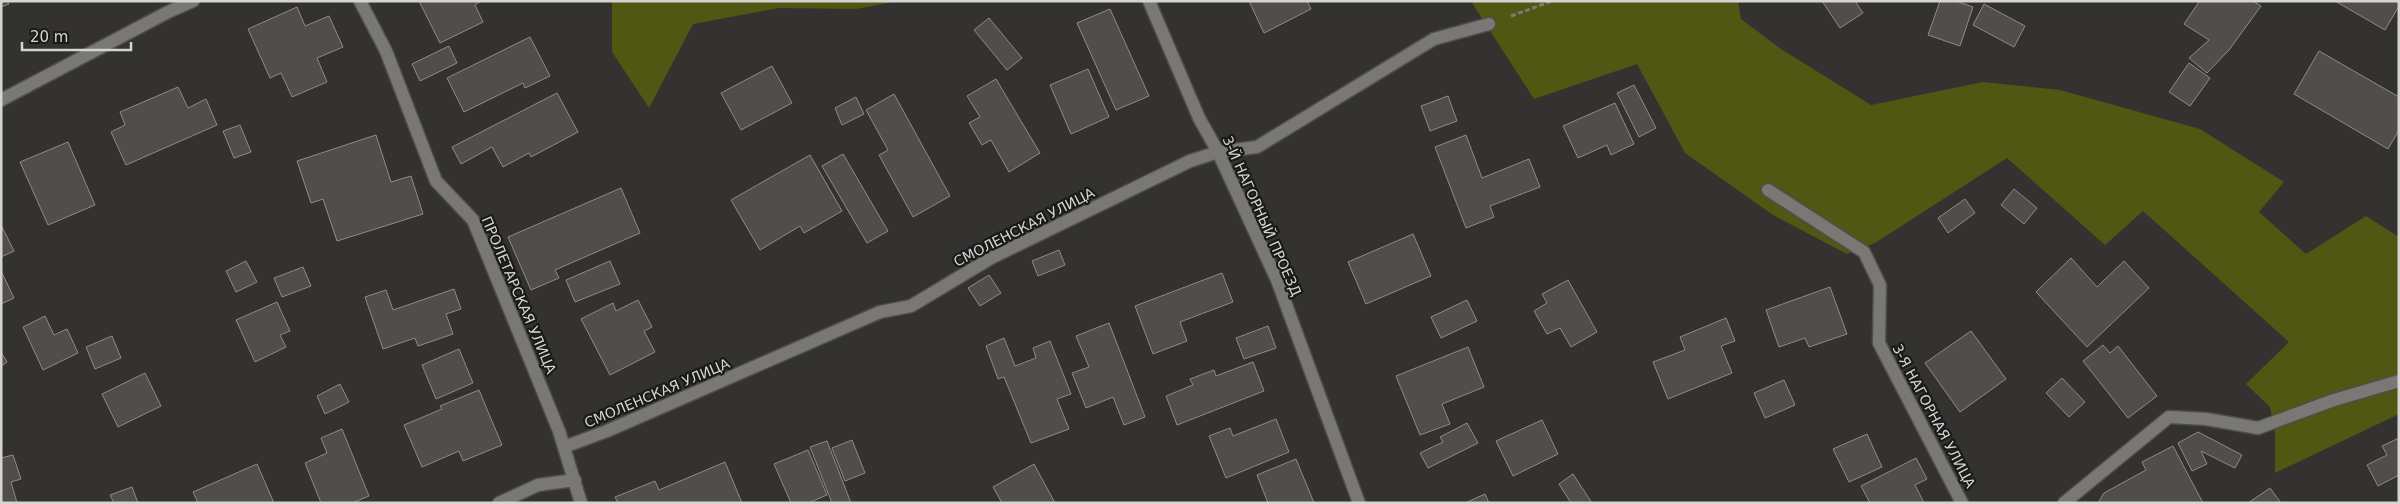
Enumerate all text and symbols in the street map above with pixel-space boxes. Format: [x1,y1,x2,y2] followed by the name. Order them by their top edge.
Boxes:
[22,20,131,52] scale bar
[30,28,68,46] text: 20 m
[1219,133,1306,299] street label: 3-Й НАГОРНЫЙ ПРОЕЗД
[951,184,1098,270] street label: СМОЛЕНСКАЯ УЛИЦА
[479,214,560,376] street label: ПРОЛЕТАРСКАЯ УЛИЦА
[1889,341,1979,491] street label: 3-Я НАГОРНАЯ УЛИЦА
[582,355,732,431] street label: СМОЛЕНСКАЯ УЛИЦА

